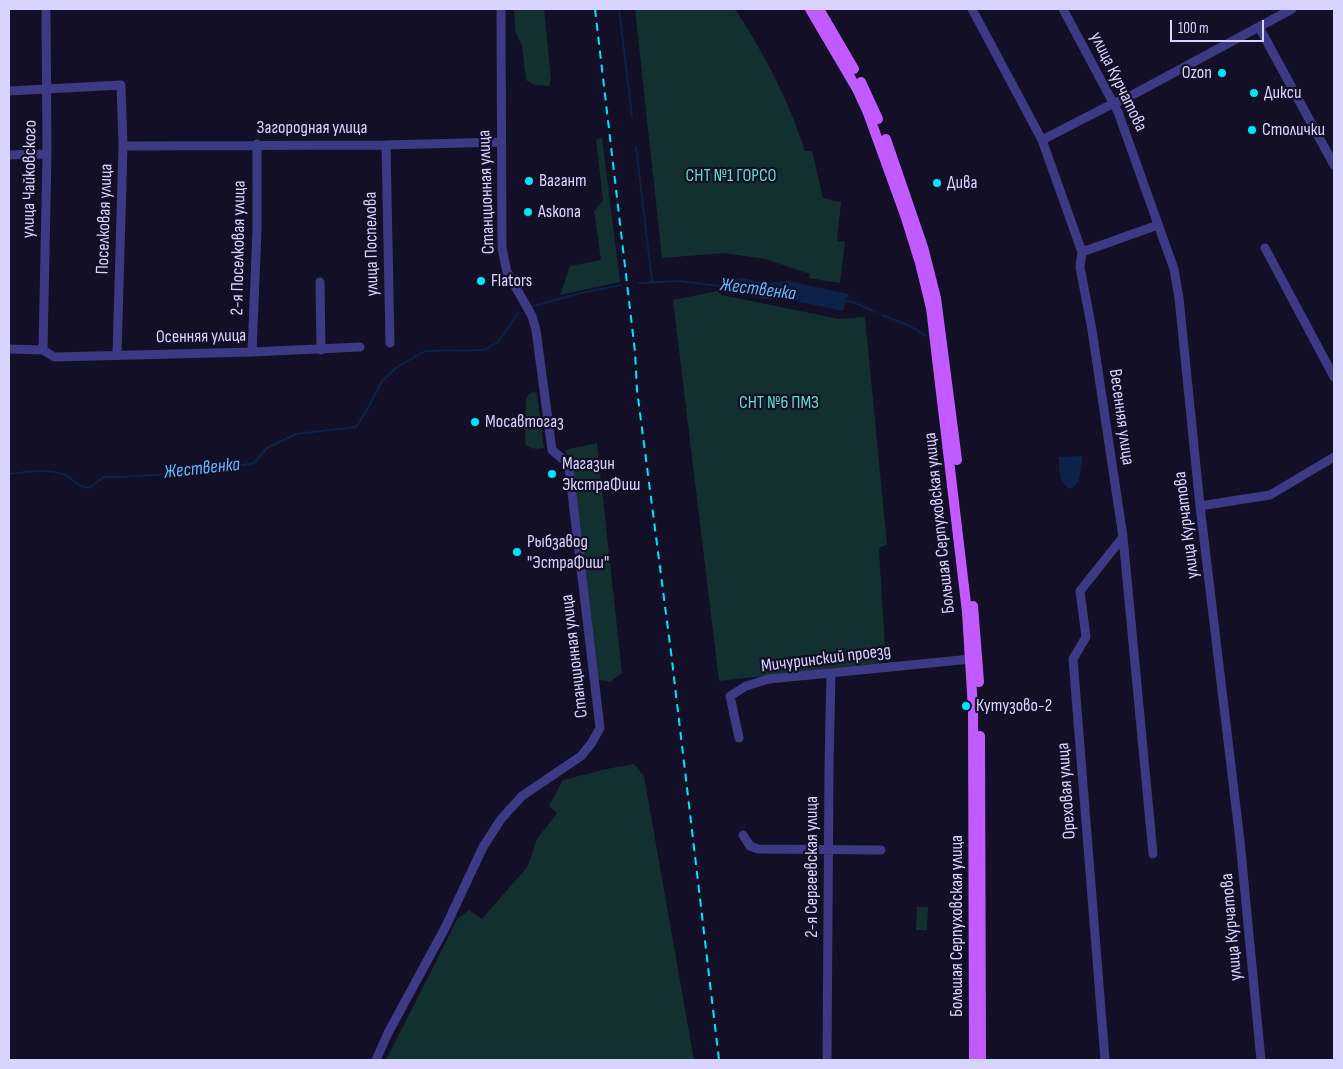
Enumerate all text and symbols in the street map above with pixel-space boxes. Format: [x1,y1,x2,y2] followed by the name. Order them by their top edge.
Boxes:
[1173,10,1267,42] scale bar
[1178,19,1209,38] text: 100 m
[1085,29,1151,135] street label: улица Курчатова
[1182,62,1212,84] place label: Ozon
[1216,67,1228,79] marker: Ozon
[1264,82,1301,104] place label: Дикси
[1248,87,1260,99] marker: Дикси
[257,117,367,139] street label: Загородная улица
[1262,119,1325,141] place label: Столички
[18,120,42,238] street label: улица Чайковского
[1246,124,1258,136] marker: Столички
[474,130,500,254] street label: Станционная улица
[92,163,118,275] street label: Поселковая улица
[686,165,776,187] park label: СНТ №1 ГОРСО
[539,170,587,192] place label: Вагант
[947,172,978,194] place label: Дива
[523,175,535,187] marker: Вагант
[931,177,943,189] marker: Дива
[227,180,251,316] street label: 2-я Поселковая улица
[360,191,384,297] street label: улица Поспелова
[538,201,581,223] place label: Askona
[522,206,534,218] marker: Askona
[491,270,532,292] place label: Flators
[719,274,797,306] water label: Жественка
[475,275,487,287] marker: Flators
[156,325,246,349] street label: Осенняя улица
[1104,368,1138,466] street label: Весенняя улица
[739,392,819,414] park label: СНТ №6 ПМЗ
[485,411,564,433] place label: Мосавтогаз
[469,416,481,428] marker: Мосавтогаз
[920,431,960,615] street label: Большая Серпуховская улица
[562,453,640,496] place label: Магазин ЭкстраФиш
[163,454,241,484] water label: Жественка
[546,468,558,480] marker: Магазин ЭкстраФиш
[1170,470,1204,580] street label: улица Курчатова
[527,531,609,574] place label: Рыбзавод "ЭстраФиш"
[511,546,523,558] marker: Рыбзавод "ЭстраФиш"
[557,593,593,719] street label: Станционная улица
[760,640,892,678] street label: Мичуринский проезд
[976,695,1052,717] place label: Кутузово-2
[960,700,972,712] marker: Кутузово-2
[1053,742,1081,840] street label: Ореховая улица
[801,796,823,938] street label: 2-я Сергеевская улица
[946,835,968,1017] street label: Большая Серпуховская улица
[1217,872,1247,982] street label: улица Курчатова

